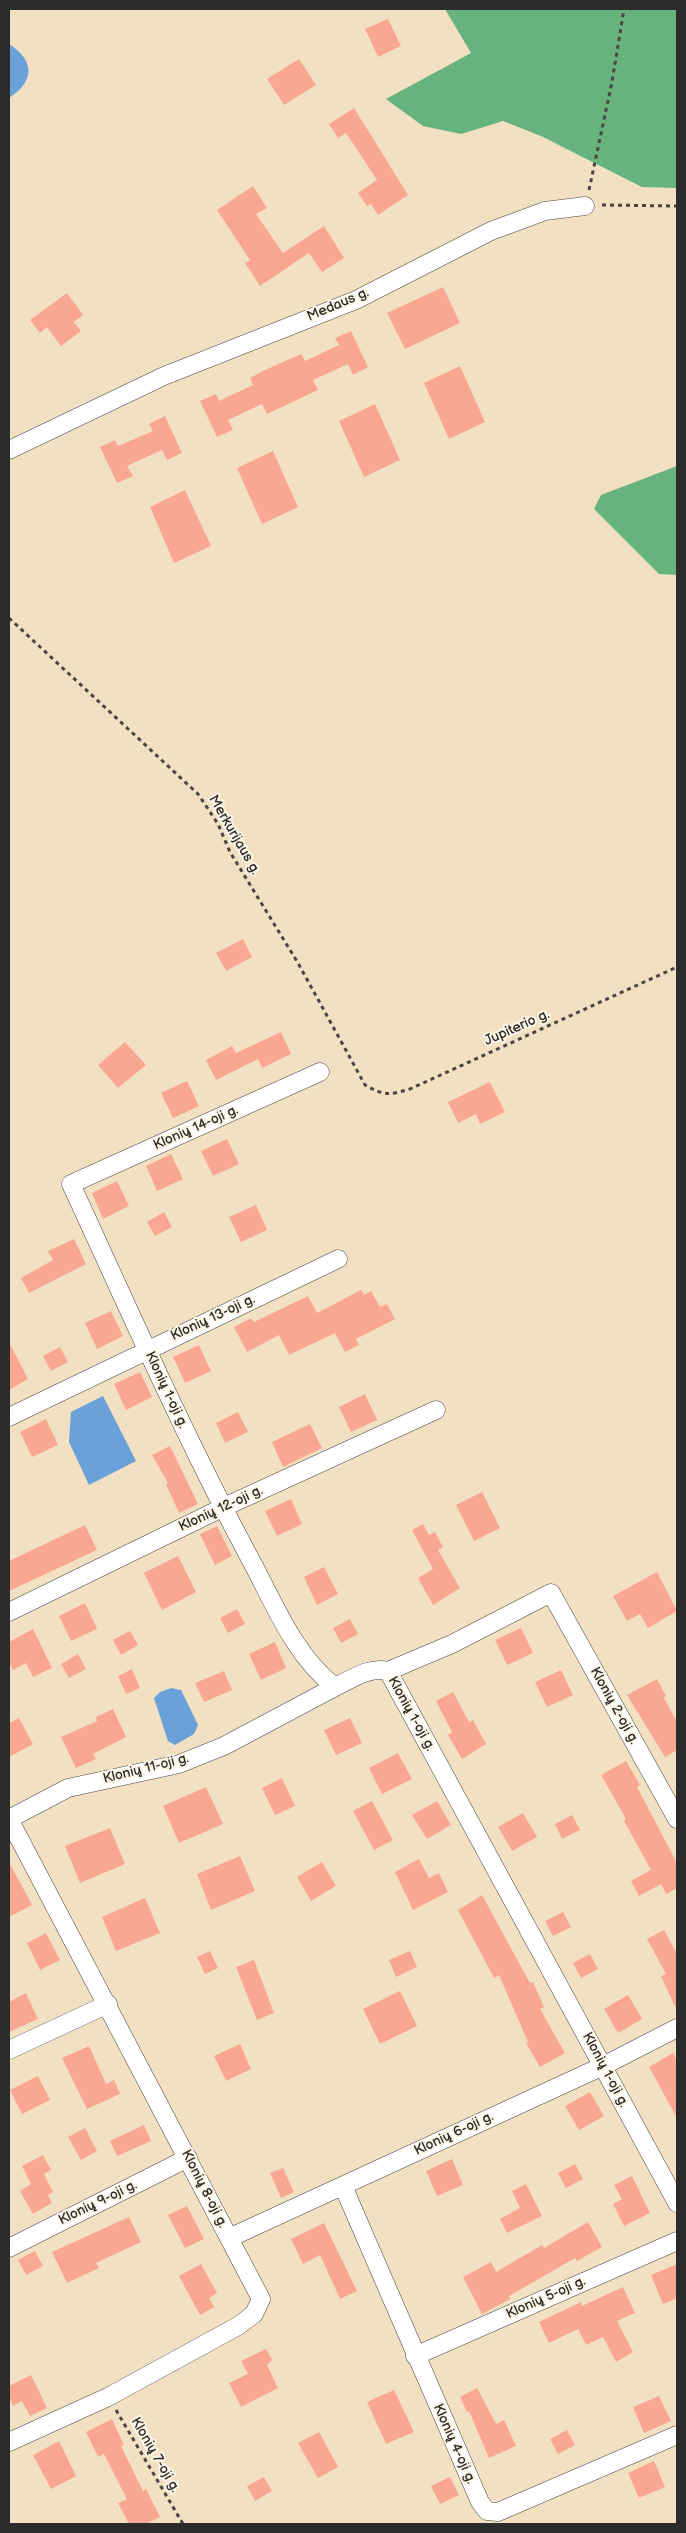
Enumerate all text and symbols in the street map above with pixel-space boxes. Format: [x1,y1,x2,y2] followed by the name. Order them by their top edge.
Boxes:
[305,284,371,326] street label: Medaus g.
[204,792,264,878] street label: Merkurijaus g.
[482,1006,552,1050] street label: Jupiterio g.
[151,1102,241,1154] street label: Klonių 14-oji g.
[168,1291,258,1345] street label: Klonių 13-oji g.
[141,1349,191,1431] street label: Klonių 1-oji g.
[176,1482,266,1536] street label: Klonių 12-oji g.
[586,1665,642,1747] street label: Klonių 2-oji g.
[384,1674,438,1754] street label: Klonių 1-oji g.
[101,1750,191,1788] street label: Klonių 11-oji g.
[578,2030,632,2110] street label: Klonių 1-oji g.
[412,2108,496,2160] street label: Klonių 6-oji g.
[177,2147,231,2231] street label: Klonių 8-oji g.
[56,2177,140,2229] street label: Klonių 9-oji g.
[504,2273,588,2323] street label: Klonių 5-oji g.
[429,2401,479,2487] street label: Klonių 4-oji g.
[127,2414,183,2496] street label: Klonių 7-oji g.

